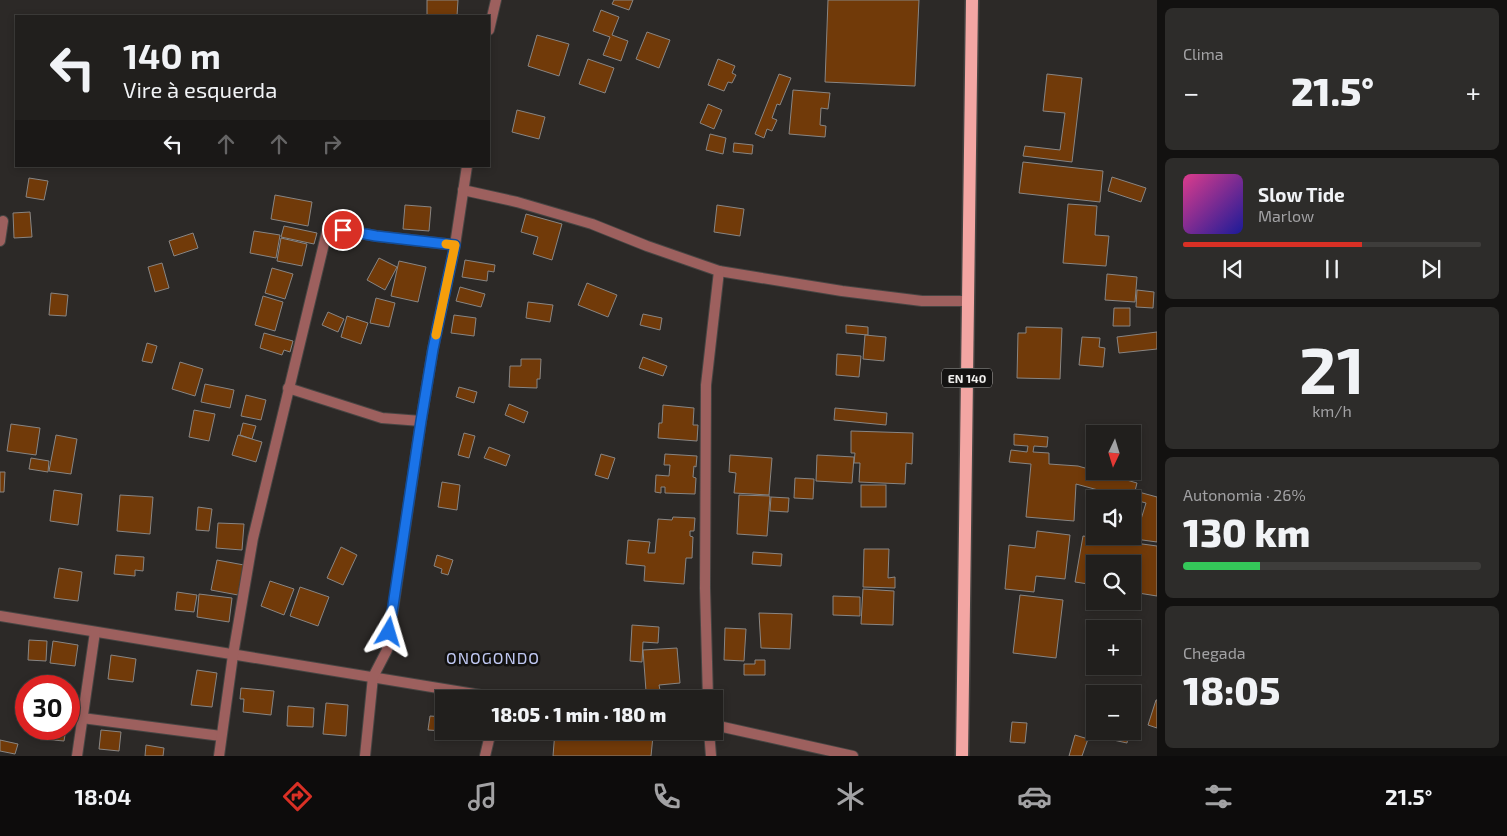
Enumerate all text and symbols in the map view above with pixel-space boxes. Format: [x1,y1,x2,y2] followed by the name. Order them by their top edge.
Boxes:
[123,34,221,76] text: 140 m
[40,35,105,100] icon: left
[1183,44,1224,63] text: Clima
[1291,68,1374,114] text: 21.5°
[1183,75,1199,109] text: −
[1466,75,1481,109] text: +
[123,76,277,102] text: Vire à esquerda
[159,130,187,158] icon: left
[212,130,240,158] icon: ahead
[265,130,293,158] icon: ahead
[318,130,346,158] icon: right
[1258,183,1345,206] text: Slow Tide
[1258,206,1314,225] text: Marlow
[322,209,364,251] pin
[329,216,357,244] icon: arrive
[1219,255,1247,283] icon: previous
[1318,255,1346,283] icon: pause
[1417,255,1445,283] icon: next
[1299,329,1365,407] text: 21
[942,368,992,388] road number: EN 140
[1312,401,1352,420] text: km/h
[1086,425,1141,480] north arrow
[1086,425,1141,740] map controls
[1183,485,1306,504] text: Autonomia · 26%
[1086,490,1141,545] button: sound
[1183,509,1310,555] text: 130 km
[1086,555,1141,610] button: search
[362,605,414,657] position arrow
[1086,620,1141,675] button: +
[1183,643,1246,662] text: Chegada
[446,648,540,667] district label: ONOGONDO
[1183,667,1280,713] text: 18:05
[15,675,80,740] speed limit sign: 30
[1086,685,1141,740] button: −
[492,703,666,726] text: 18:05 · 1 min · 180 m
[280,779,315,814] icon: directions
[465,779,500,814] icon: music
[649,779,684,814] icon: phone
[833,779,868,814] icon: climate
[1017,779,1052,814] icon: car
[1201,779,1236,814] icon: filters
[75,783,131,809] text: 18:04
[1385,783,1432,809] text: 21.5°

